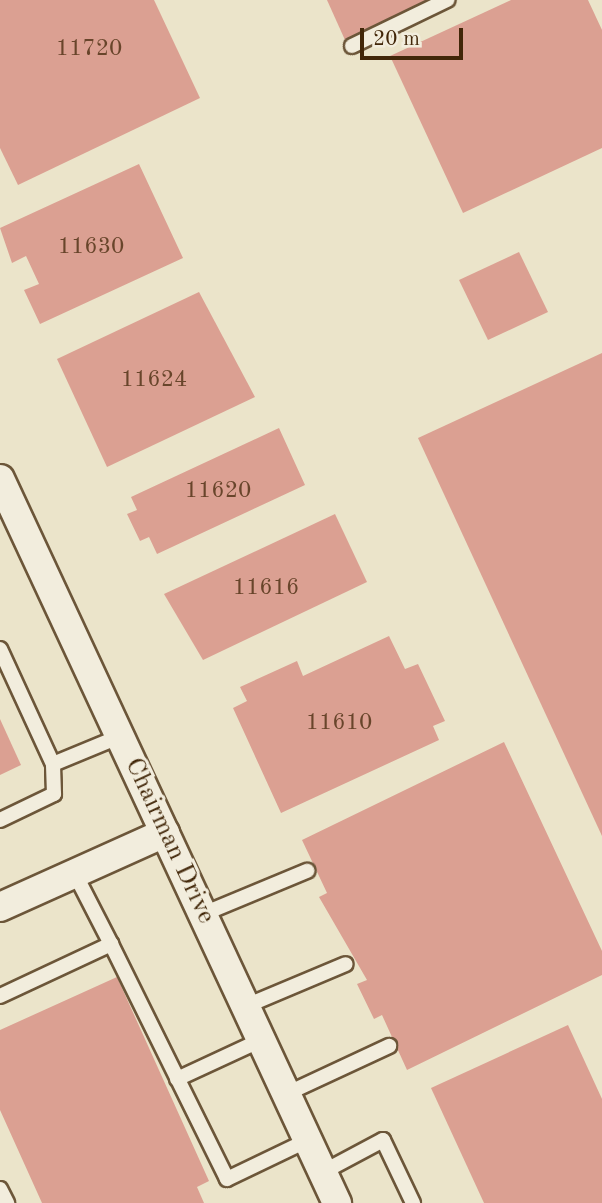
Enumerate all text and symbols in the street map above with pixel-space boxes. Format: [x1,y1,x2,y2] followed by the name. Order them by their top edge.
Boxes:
[364,14,467,58] scale bar
[373,29,420,50] text: 20 m
[56,35,122,63] house number: 11720
[58,233,124,261] house number: 11630
[121,366,187,394] house number: 11624
[185,477,251,505] house number: 11620
[233,574,299,602] house number: 11616
[306,709,372,737] house number: 11610
[117,753,221,929] street label: Chairman Drive

